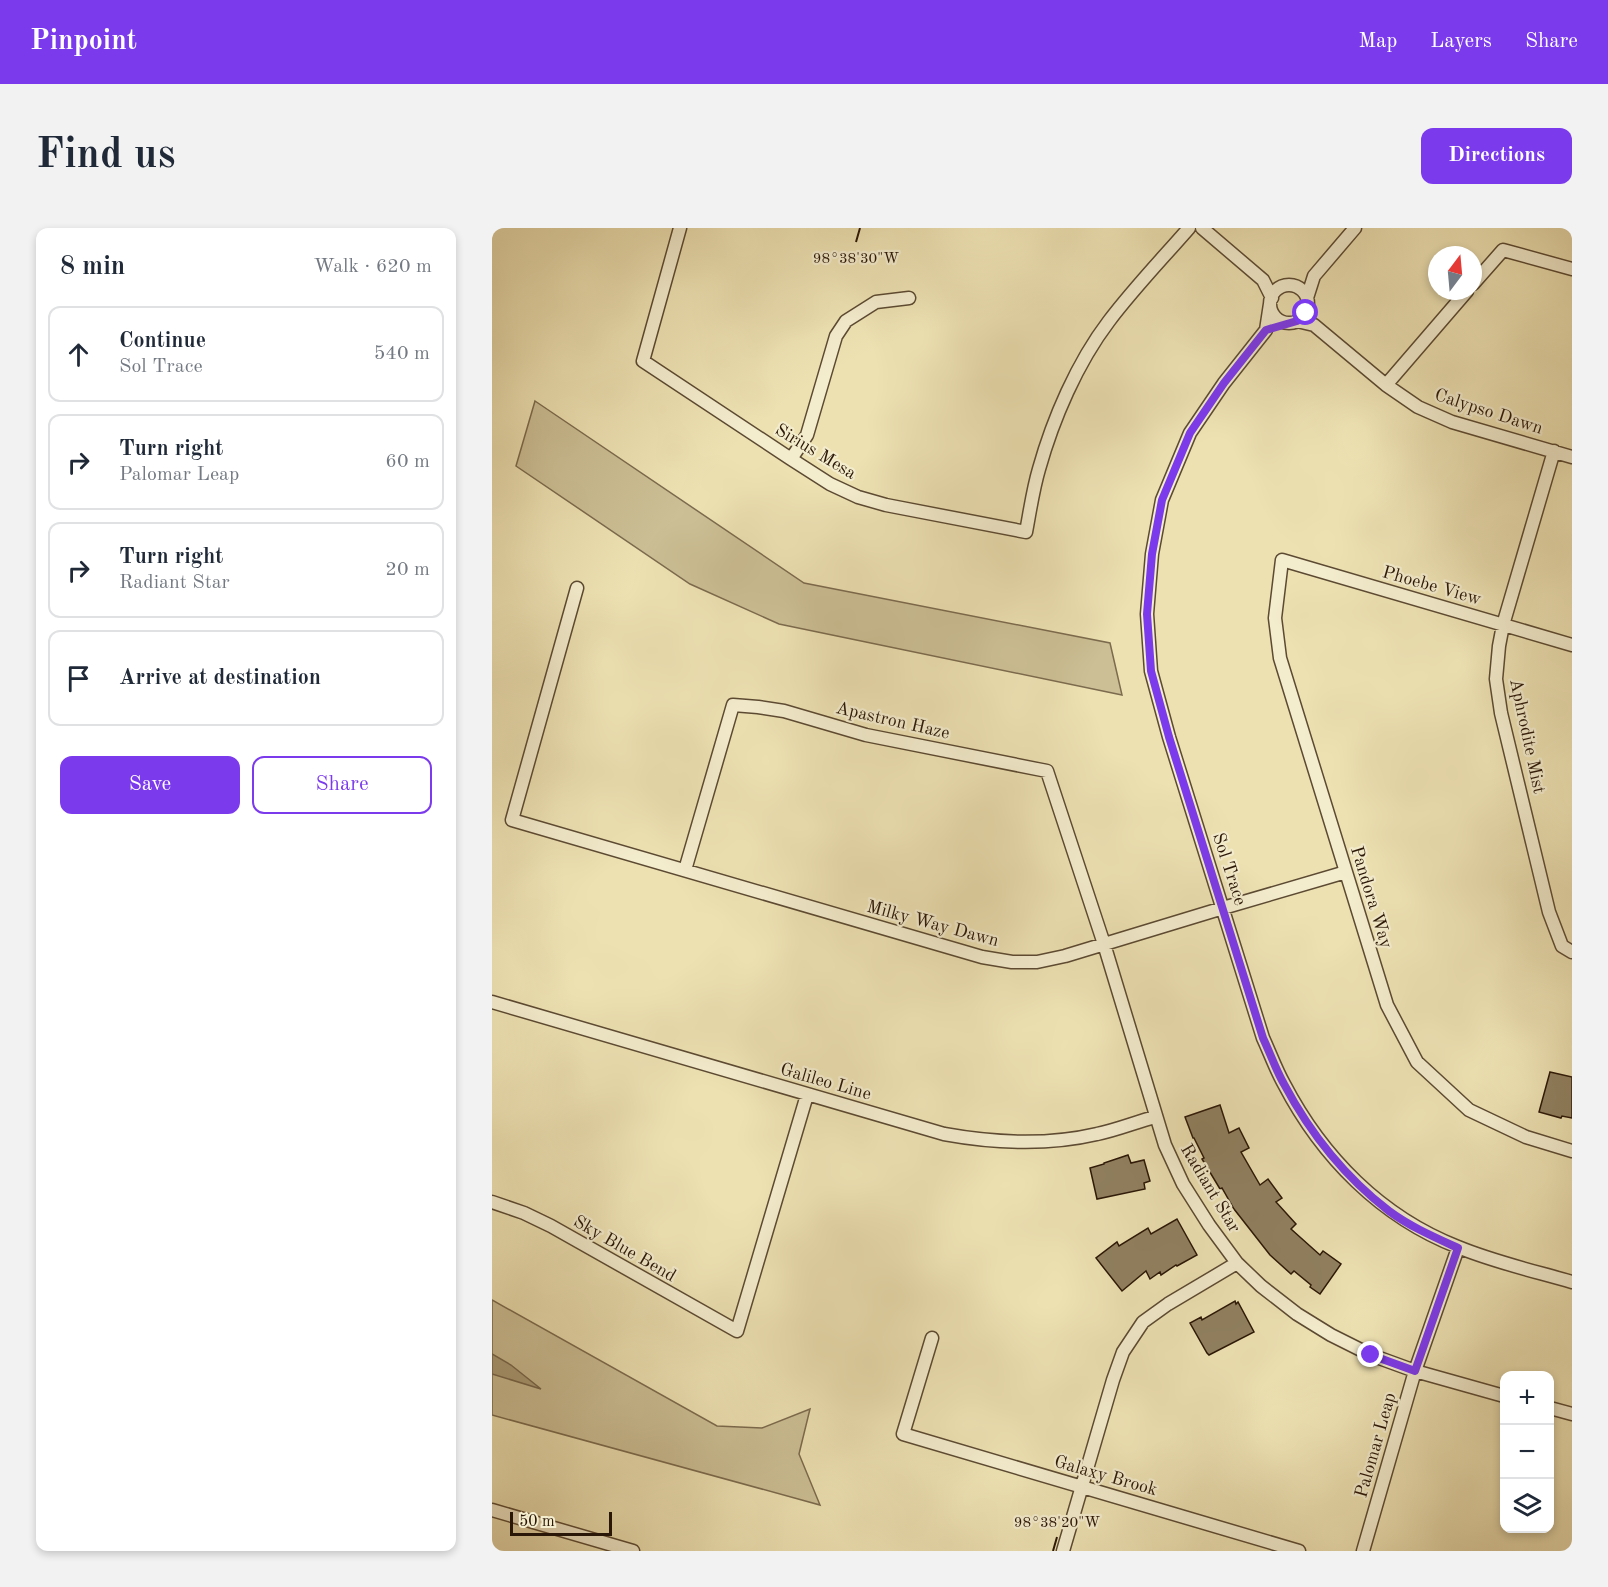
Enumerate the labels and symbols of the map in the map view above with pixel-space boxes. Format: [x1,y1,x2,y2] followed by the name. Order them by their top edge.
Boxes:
[1428,246,1482,300] north arrow
[813,252,899,267] text: 98°38'30"W
[1292,299,1318,325] route start
[1432,386,1545,438] street label: Calypso Dawn
[772,421,859,483] street label: Sirius Mesa
[1380,563,1483,609] street label: Phoebe View
[1506,677,1548,795] street label: Aphrodite Mist
[834,699,952,743] street label: Apastron Haze
[1209,831,1249,908] street label: Sol Trace
[1347,844,1395,951] street label: Pandora Way
[865,898,1001,950] street label: Milky Way Dawn
[778,1060,873,1104] street label: Galileo Line
[1177,1141,1244,1236] street label: Radiant Star
[570,1212,679,1285] street label: Sky Blue Bend
[1357,1341,1383,1367] route end
[1352,1391,1400,1500] street label: Palomar Leap
[1052,1453,1159,1499] street label: Galaxy Brook
[510,1509,612,1536] scale bar
[1014,1516,1100,1531] text: 98°38'20"W

